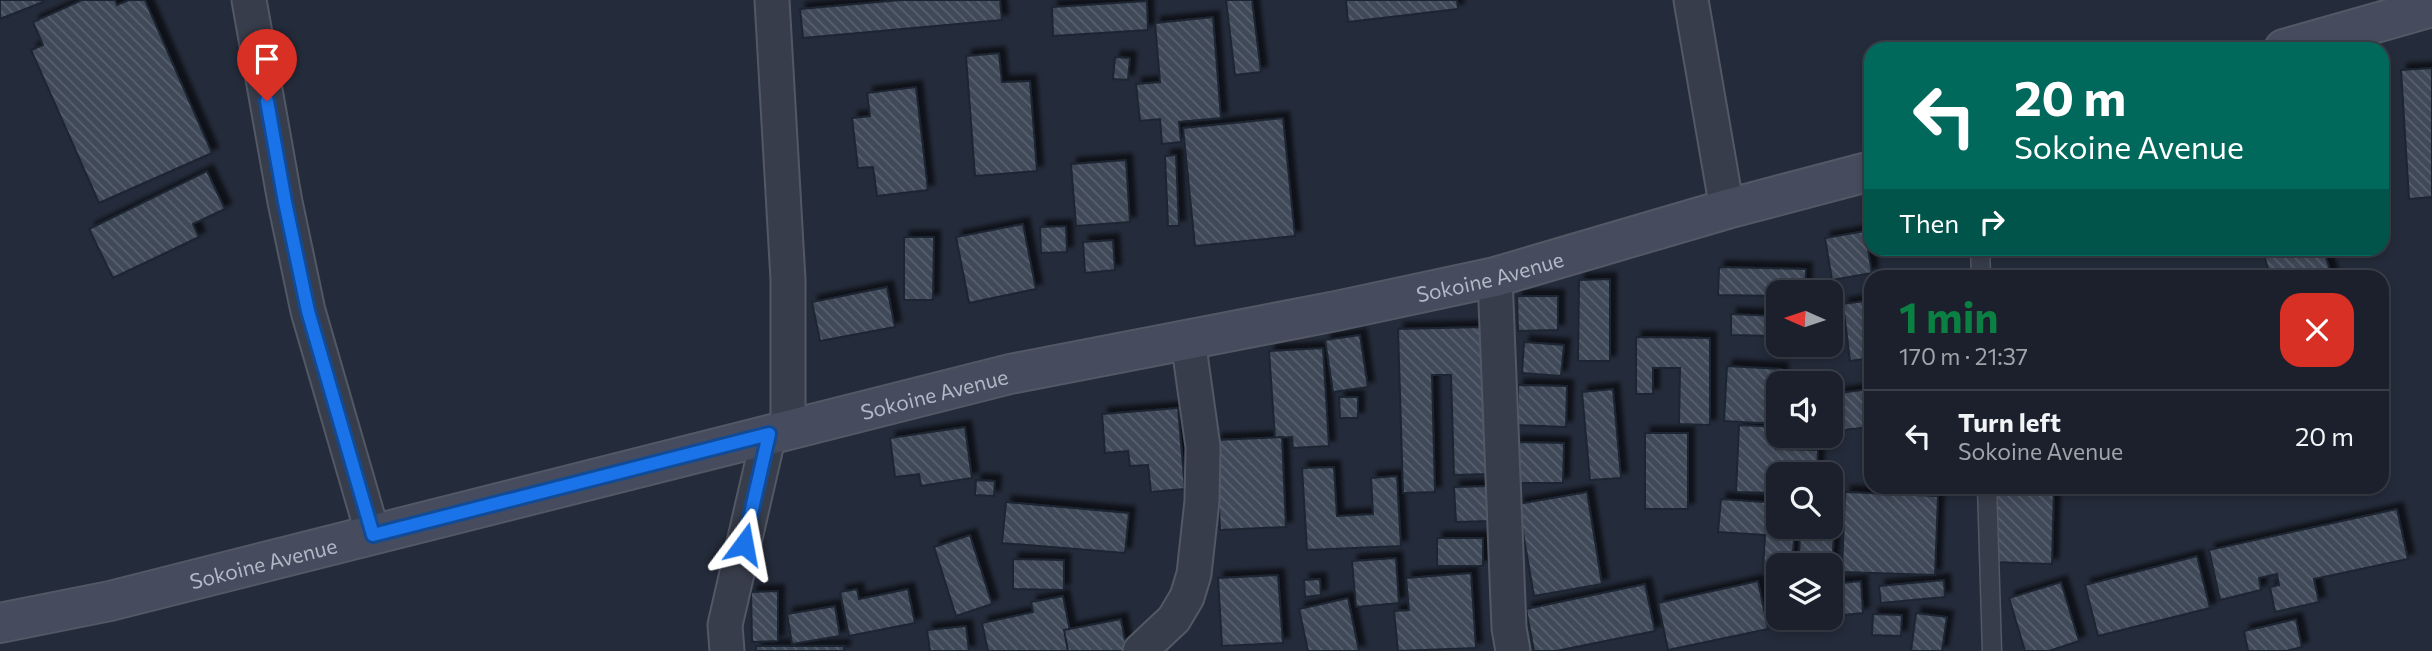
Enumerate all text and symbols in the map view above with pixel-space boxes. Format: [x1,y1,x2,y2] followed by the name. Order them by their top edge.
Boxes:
[237,29,297,101] pin
[248,40,286,78] icon: arrive
[2014,66,2126,126] text: 20 m
[1899,70,1990,161] icon: left
[2014,126,2244,166] text: Sokoine Avenue
[1973,203,2011,241] icon: right
[1899,207,1959,238] text: Then
[1414,245,1566,306] street label: Sokoine Avenue
[1766,280,1843,357] north arrow
[1766,280,1843,630] map controls
[1899,290,1999,342] text: 1 min
[2280,293,2354,367] button: close
[1899,342,2028,370] text: 170 m · 21:37
[858,363,1010,424] street label: Sokoine Avenue
[1766,371,1843,448] button: sound
[1958,406,2061,437] text: Turn left
[1899,417,1937,455] icon: left
[2295,420,2354,451] text: 20 m
[1958,437,2123,465] text: Sokoine Avenue
[1766,462,1843,539] button: search
[707,507,781,581] position arrow
[187,532,339,593] street label: Sokoine Avenue
[1766,553,1843,630] button: layers

